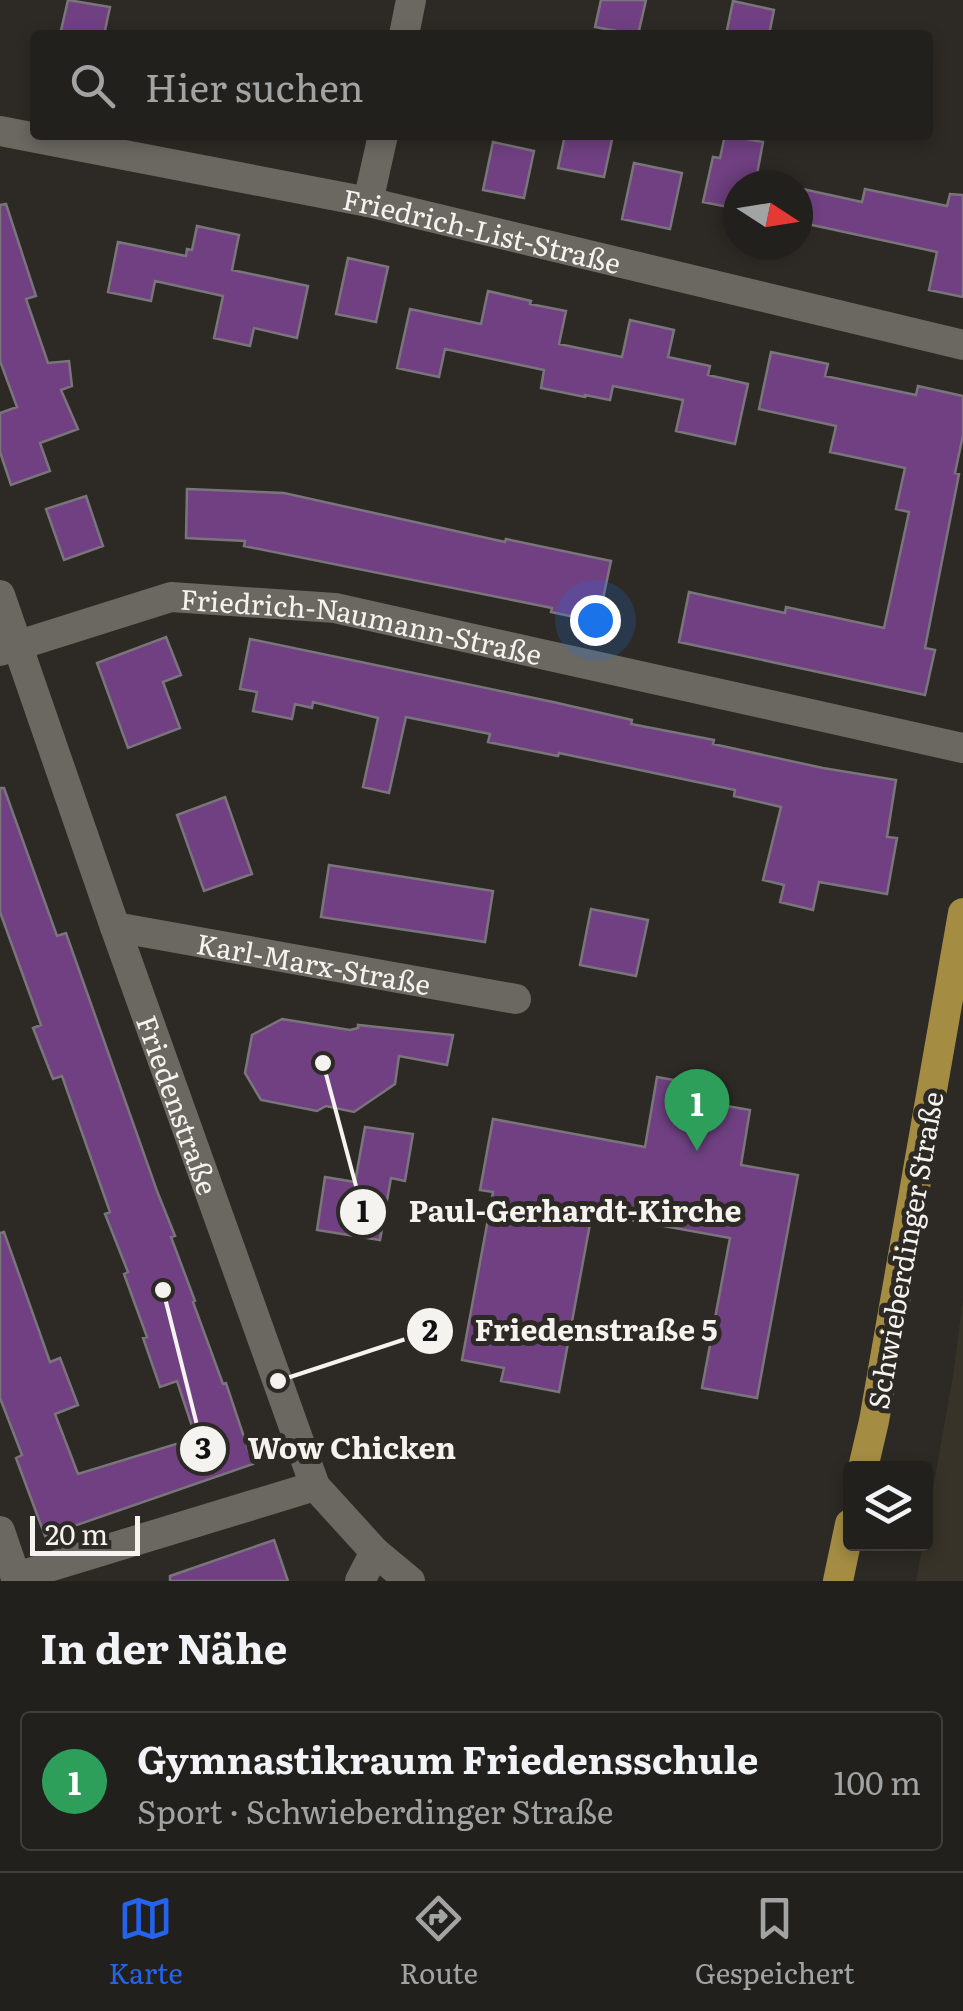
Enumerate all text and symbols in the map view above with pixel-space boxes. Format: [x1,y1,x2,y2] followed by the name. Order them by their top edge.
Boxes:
[30,30,933,140] search box
[145,57,364,114] text: Hier suchen
[65,58,120,113] icon: search
[723,170,813,260] north arrow
[339,177,625,283] street label: Friedrich-List-Straße
[179,577,546,675] street label: Friedrich-Naumann-Straße
[570,595,621,646] your location
[193,921,434,1004] street label: Karl-Marx-Straße
[127,1009,230,1200] street label: Friedenstraße
[664,1068,730,1151] pin: 1
[855,1088,953,1412] street label: Schwieberdinger Straße
[338,1182,762,1242] callout: Paul-Gerhardt-Kirche
[357,1187,369,1231] text: 1
[408,1187,742,1231] text: Paul-Gerhardt-Kirche
[405,1301,738,1361] callout: Friedenstraße 5
[422,1306,438,1350] text: 2
[475,1306,717,1350] text: Friedenstraße 5
[178,1419,476,1479] callout: Wow Chicken
[195,1424,211,1468] text: 3
[248,1424,456,1468] text: Wow Chicken
[843,1461,933,1551] map controls
[843,1461,933,1551] button: layers
[30,1511,140,1556] scale bar
[45,1512,108,1554] text: 20 m
[40,1615,288,1677] text: In der Nähe
[137,1729,758,1786] text: Gymnastikraum Friedensschule
[68,1757,81,1805] text: 1
[834,1757,921,1805] text: 100 m
[137,1786,613,1834] text: Sport · Schwieberdinger Straße
[108,1891,183,1993] tab: Karte
[400,1891,478,1993] tab: Route
[695,1891,855,1993] tab: Gespeichert

